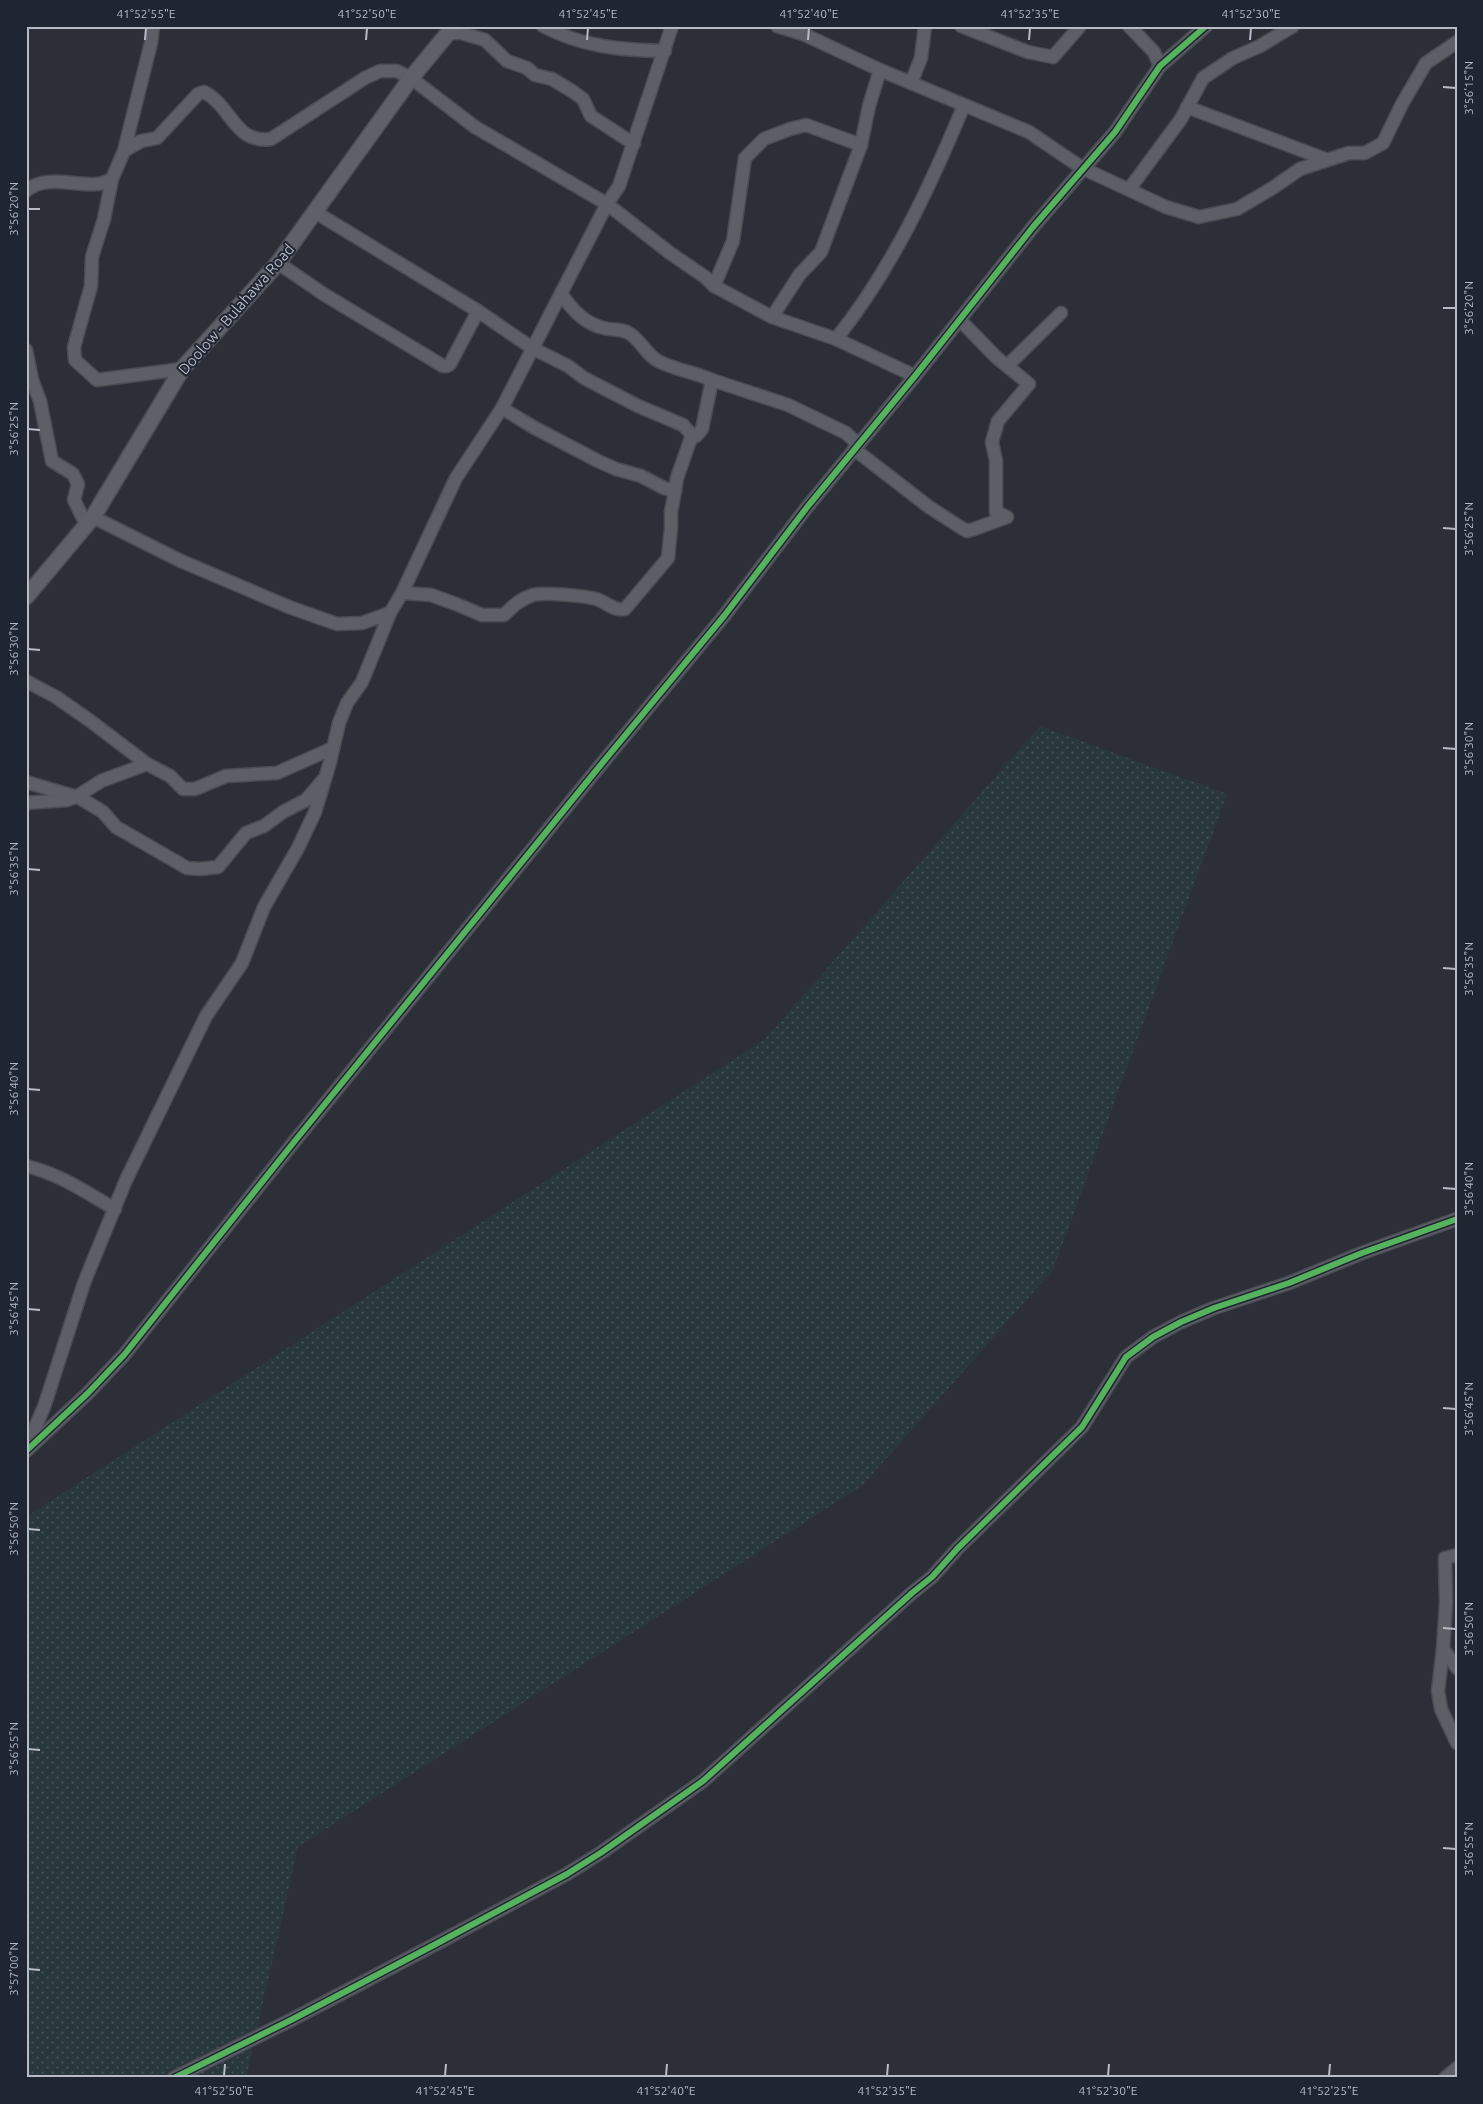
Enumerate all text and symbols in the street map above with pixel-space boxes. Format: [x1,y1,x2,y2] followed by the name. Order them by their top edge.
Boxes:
[117,7,176,20] text: 41°52'55"E
[338,7,397,20] text: 41°52'50"E
[559,7,618,20] text: 41°52'45"E
[780,7,839,20] text: 41°52'40"E
[1001,7,1060,20] text: 41°52'35"E
[1222,7,1281,20] text: 41°52'30"E
[1462,61,1475,115] text: 3°56'15"N
[7,182,20,236] text: 3°56'20"N
[175,240,297,378] street label: Doolow - Bulahawa Road
[1462,281,1475,335] text: 3°56'20"N
[7,402,20,456] text: 3°56'25"N
[1462,502,1475,556] text: 3°56'25"N
[7,622,20,676] text: 3°56'30"N
[1462,722,1475,776] text: 3°56'30"N
[7,842,20,896] text: 3°56'35"N
[1462,942,1475,996] text: 3°56'35"N
[7,1062,20,1116] text: 3°56'40"N
[1462,1162,1475,1216] text: 3°56'40"N
[7,1282,20,1336] text: 3°56'45"N
[1462,1382,1475,1436] text: 3°56'45"N
[7,1502,20,1556] text: 3°56'50"N
[1462,1602,1475,1656] text: 3°56'50"N
[7,1722,20,1776] text: 3°56'55"N
[1462,1822,1475,1876] text: 3°56'55"N
[7,1942,20,1996] text: 3°57'00"N
[195,2084,254,2097] text: 41°52'50"E
[416,2084,475,2097] text: 41°52'45"E
[637,2084,696,2097] text: 41°52'40"E
[858,2084,917,2097] text: 41°52'35"E
[1079,2084,1138,2097] text: 41°52'30"E
[1300,2084,1359,2097] text: 41°52'25"E

